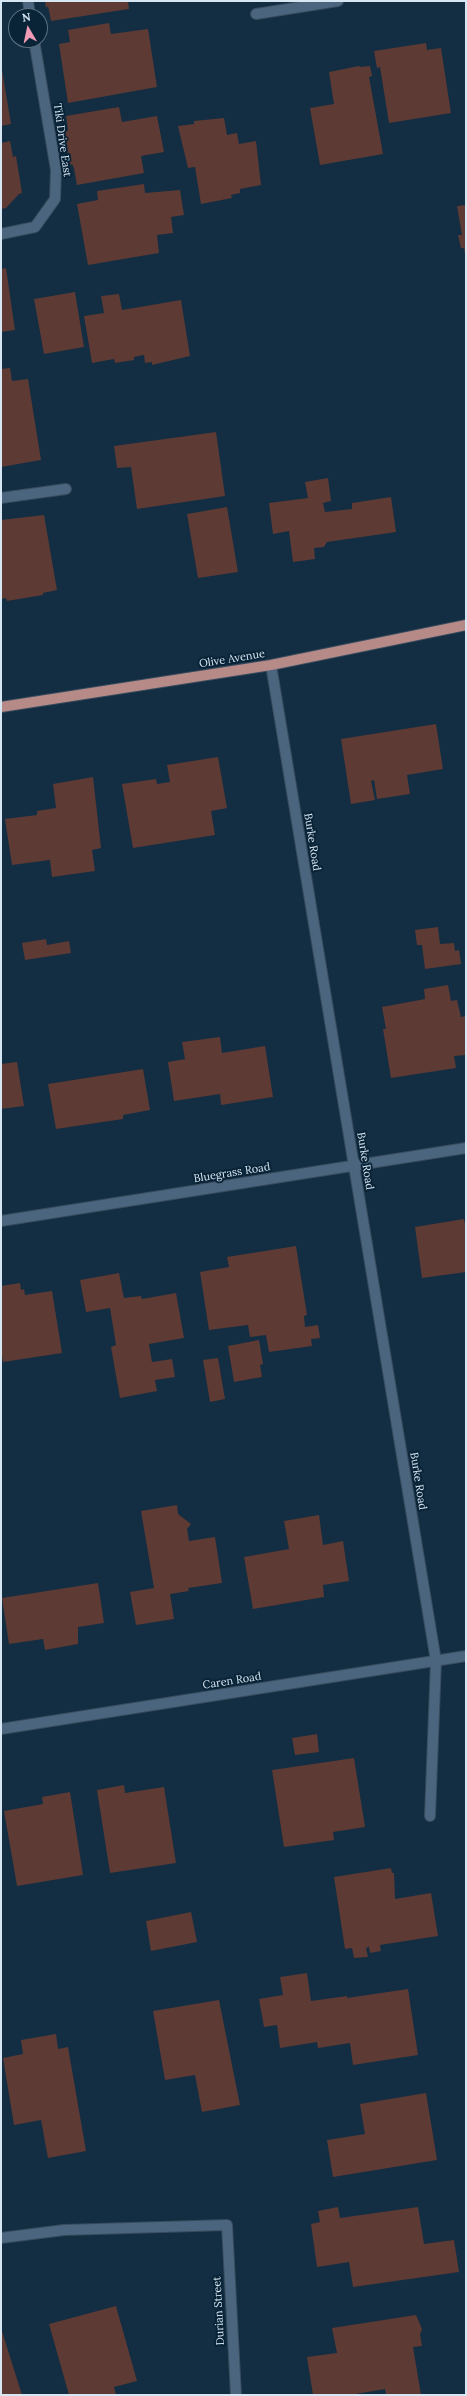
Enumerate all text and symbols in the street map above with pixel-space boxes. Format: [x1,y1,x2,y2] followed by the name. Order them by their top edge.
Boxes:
[8,8,48,48] north arrow
[21,10,32,25] text: N
[50,102,74,178] street label: Tiki Drive East
[198,647,266,671] street label: Olive Avenue
[301,812,323,872] street label: Burke Road
[354,1131,376,1191] street label: Burke Road
[193,1160,271,1186] street label: Bluegrass Road
[407,1451,429,1511] street label: Burke Road
[202,1670,262,1692] street label: Caren Road
[211,2276,227,2346] street label: Durian Street

